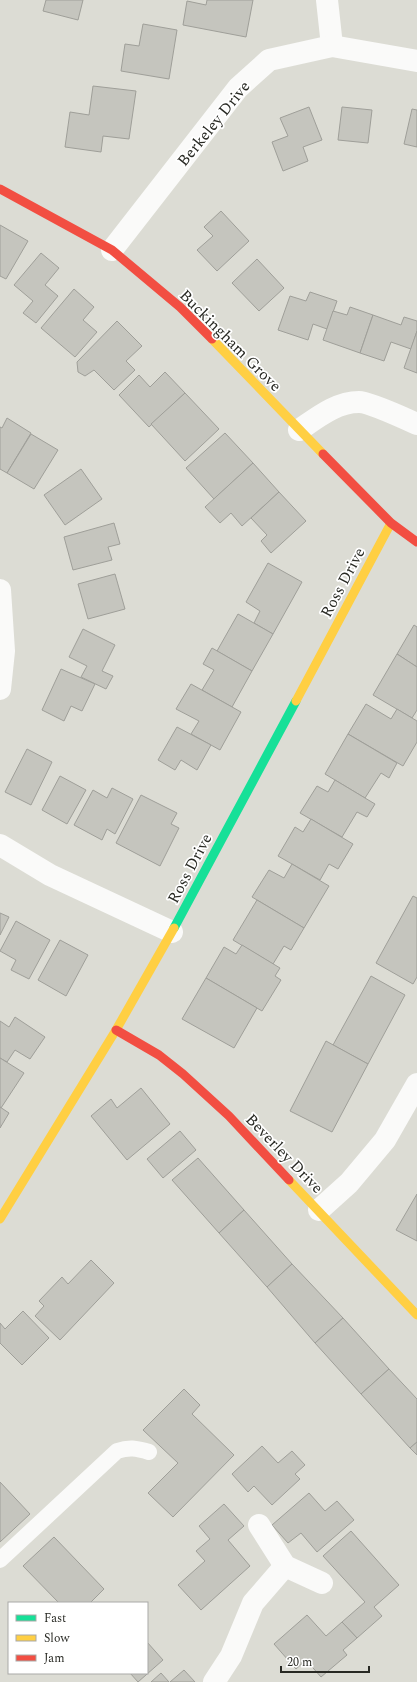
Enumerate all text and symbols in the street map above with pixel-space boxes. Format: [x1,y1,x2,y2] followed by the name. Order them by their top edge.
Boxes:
[172,75,256,172] street label: Berkeley Drive
[174,284,287,397] street label: Buckingham Grove
[314,543,371,622] street label: Ross Drive
[161,829,218,908] street label: Ross Drive
[240,1108,329,1199] street label: Beverley Drive
[8,1602,148,1674] legend
[44,1609,66,1628] text: Fast
[44,1629,70,1648] text: Slow
[281,1648,369,1674] scale bar
[44,1649,65,1668] text: Jam
[287,1653,312,1672] text: 20 m

